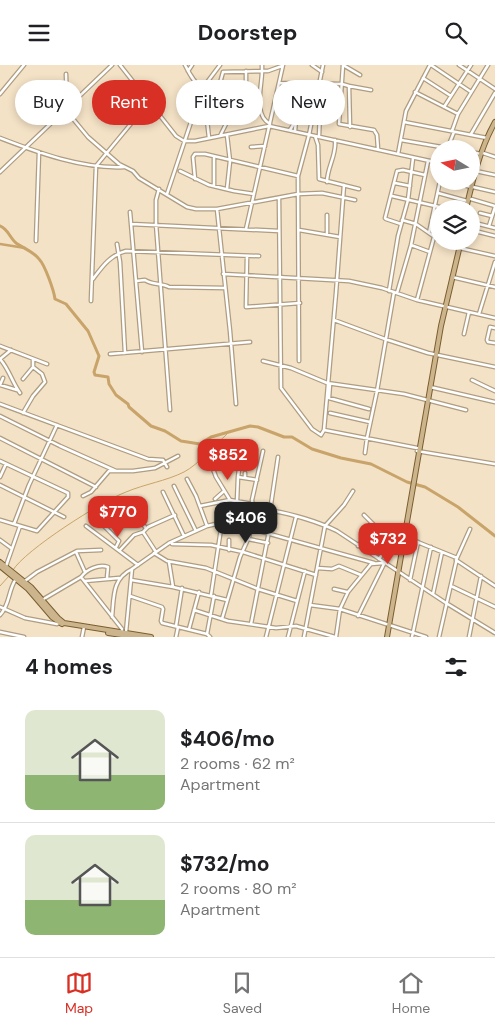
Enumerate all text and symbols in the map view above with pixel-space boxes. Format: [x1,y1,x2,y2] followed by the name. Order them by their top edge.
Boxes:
[198,18,297,47] text: Doorstep
[25,19,53,47] icon: menu
[442,19,470,47] icon: search
[15,80,82,125] chip: Buy
[92,80,166,125] chip: Rent
[176,80,263,125] chip: Filters
[273,80,345,125] chip: New
[430,140,480,190] north arrow
[430,140,480,250] map controls
[430,200,480,250] button: layers
[198,439,258,481] pin: $852
[209,444,247,465] text: $852
[88,495,148,538] pin: $770
[99,501,137,522] text: $770
[216,501,276,544] pin: $406
[225,507,267,528] text: $406
[358,523,418,565] pin: $732
[370,528,406,549] text: $732
[25,653,113,681] text: 4 homes
[442,653,470,681] icon: filters
[180,725,275,753] text: $406/mo
[65,730,125,790] icon: home
[180,753,295,774] text: 2 rooms · 62 m²
[180,774,260,795] text: Apartment
[180,850,270,878] text: $732/mo
[65,855,125,915] icon: home
[180,878,297,899] text: 2 rooms · 80 m²
[180,899,260,920] text: Apartment
[65,969,93,1017] tab: Map
[223,969,262,1017] tab: Saved
[392,969,430,1017] tab: Home

